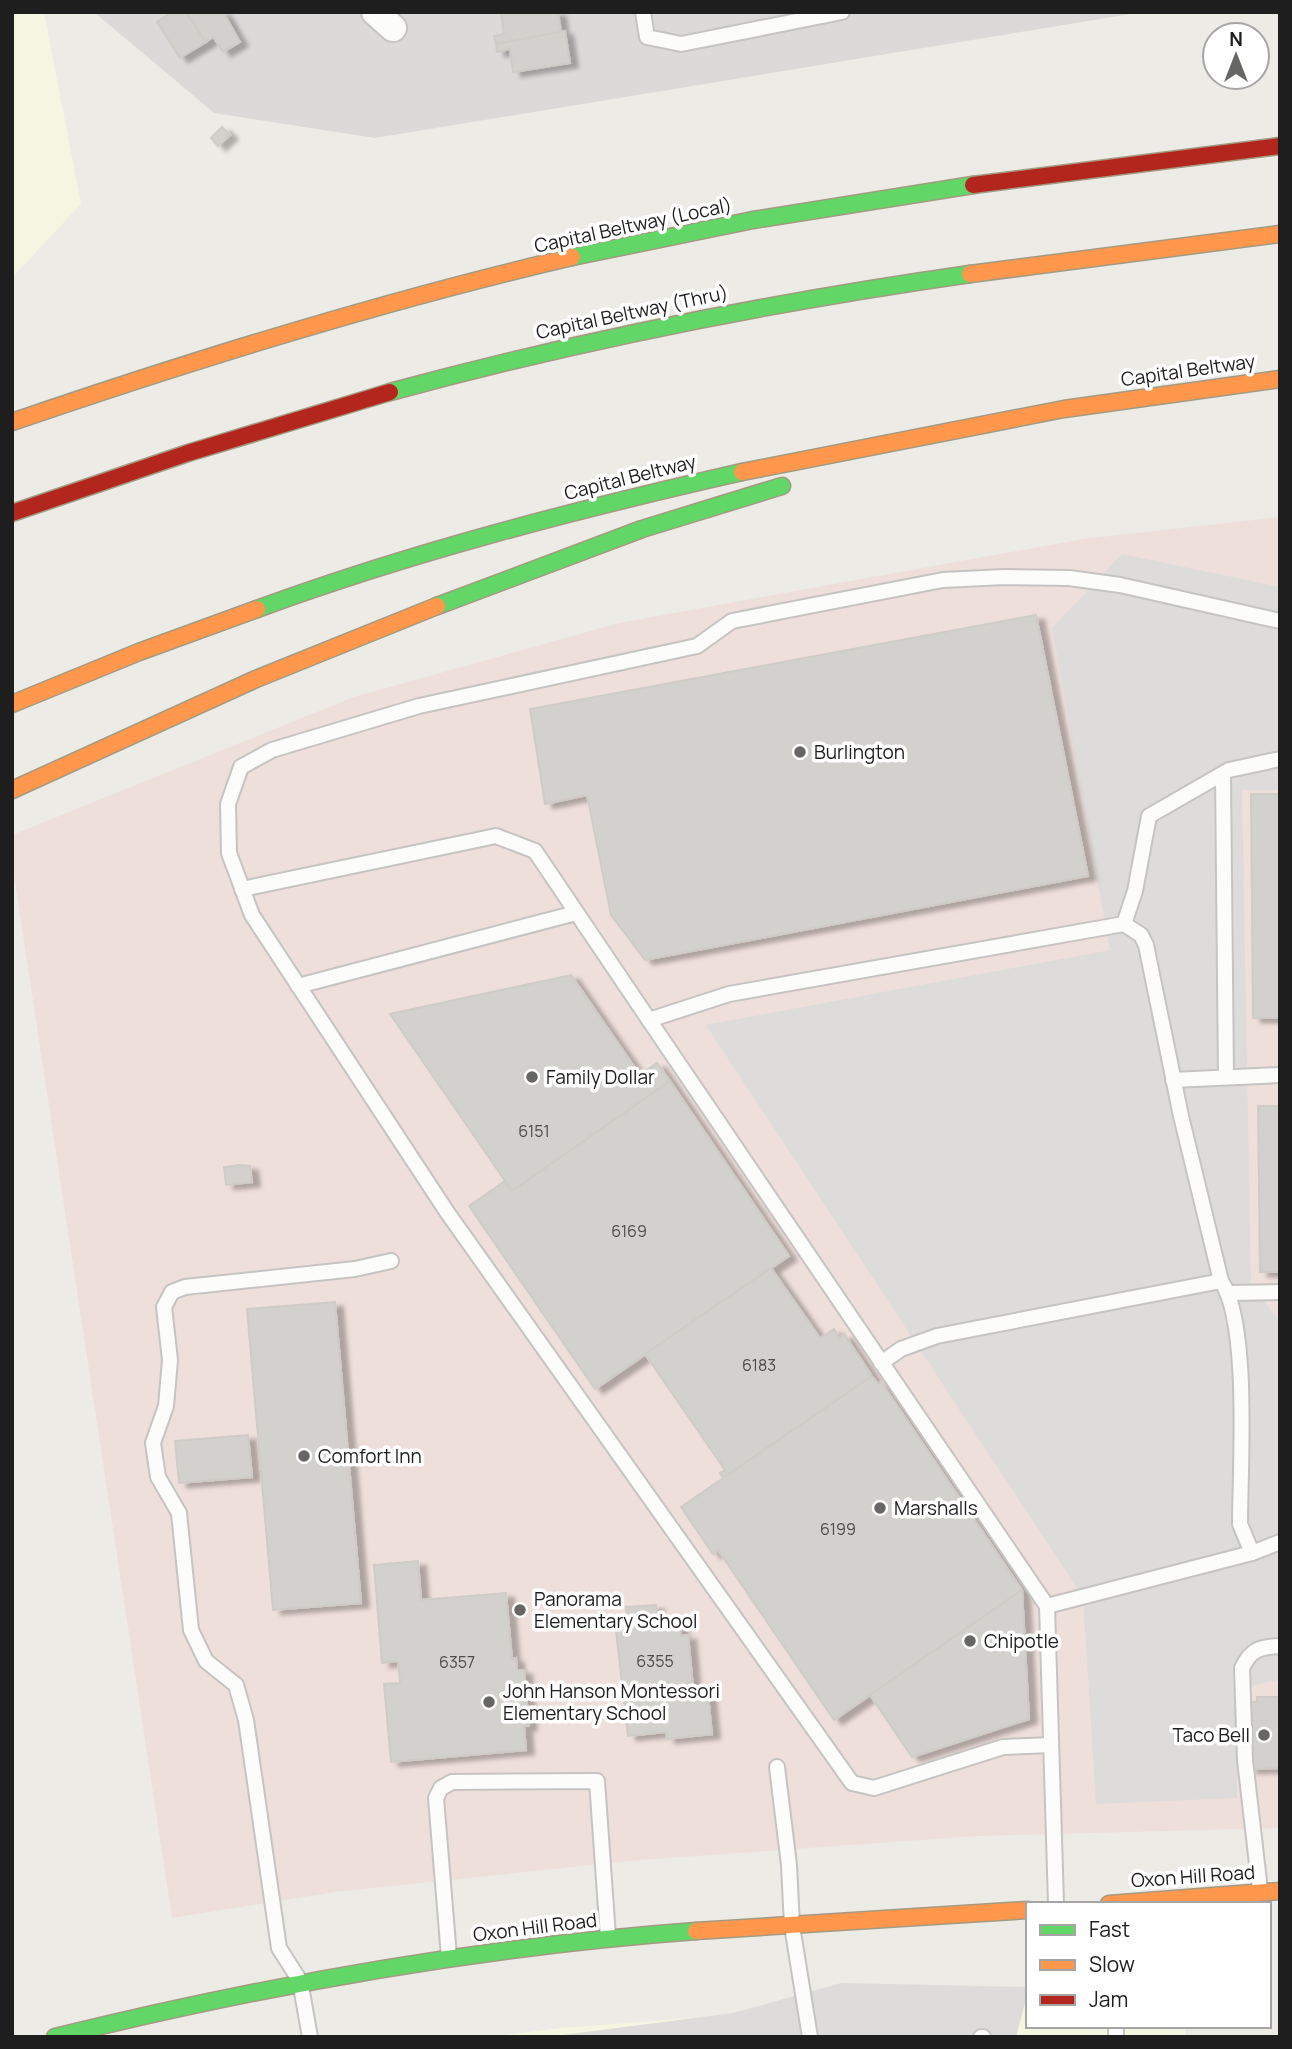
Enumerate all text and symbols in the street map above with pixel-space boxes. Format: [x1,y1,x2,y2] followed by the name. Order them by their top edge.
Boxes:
[1201,21,1271,91] north arrow
[1229,26,1243,52] text: N
[532,191,734,259] street label: Capital Beltway (Local)
[534,279,730,345] street label: Capital Beltway (Thru)
[1119,348,1257,392] street label: Capital Beltway
[561,448,699,506] street label: Capital Beltway
[814,739,905,765] place label: Burlington
[792,744,808,760] marker: Burlington
[546,1064,655,1090] place label: Family Dollar
[524,1069,540,1085] marker: Family Dollar
[518,1120,550,1142] house number: 6151
[611,1220,647,1242] house number: 6169
[742,1354,776,1376] house number: 6183
[318,1443,422,1469] place label: Comfort Inn
[296,1448,312,1464] marker: Comfort Inn
[894,1495,978,1521] place label: Marshalls
[872,1500,888,1516] marker: Marshalls
[820,1518,856,1540] house number: 6199
[534,1586,697,1634] place label: Panorama Elementary School
[512,1602,528,1618] marker: Panorama Elementary School
[984,1628,1059,1654] place label: Chipotle
[962,1633,978,1649] marker: Chipotle
[636,1650,674,1672] house number: 6355
[439,1651,475,1673] house number: 6357
[503,1678,720,1726] place label: John Hanson Montessori Elementary School
[481,1694,497,1710] marker: John Hanson Montessori Elementary School
[1173,1722,1250,1748] place label: Taco Bell
[1256,1727,1272,1743] marker: Taco Bell
[1130,1859,1256,1893] street label: Oxon Hill Road
[1026,1902,1271,2028] legend
[472,1907,598,1947] street label: Oxon Hill Road
[1089,1915,1130,1943] text: Fast
[1089,1950,1135,1978] text: Slow
[1089,1985,1128,2013] text: Jam

